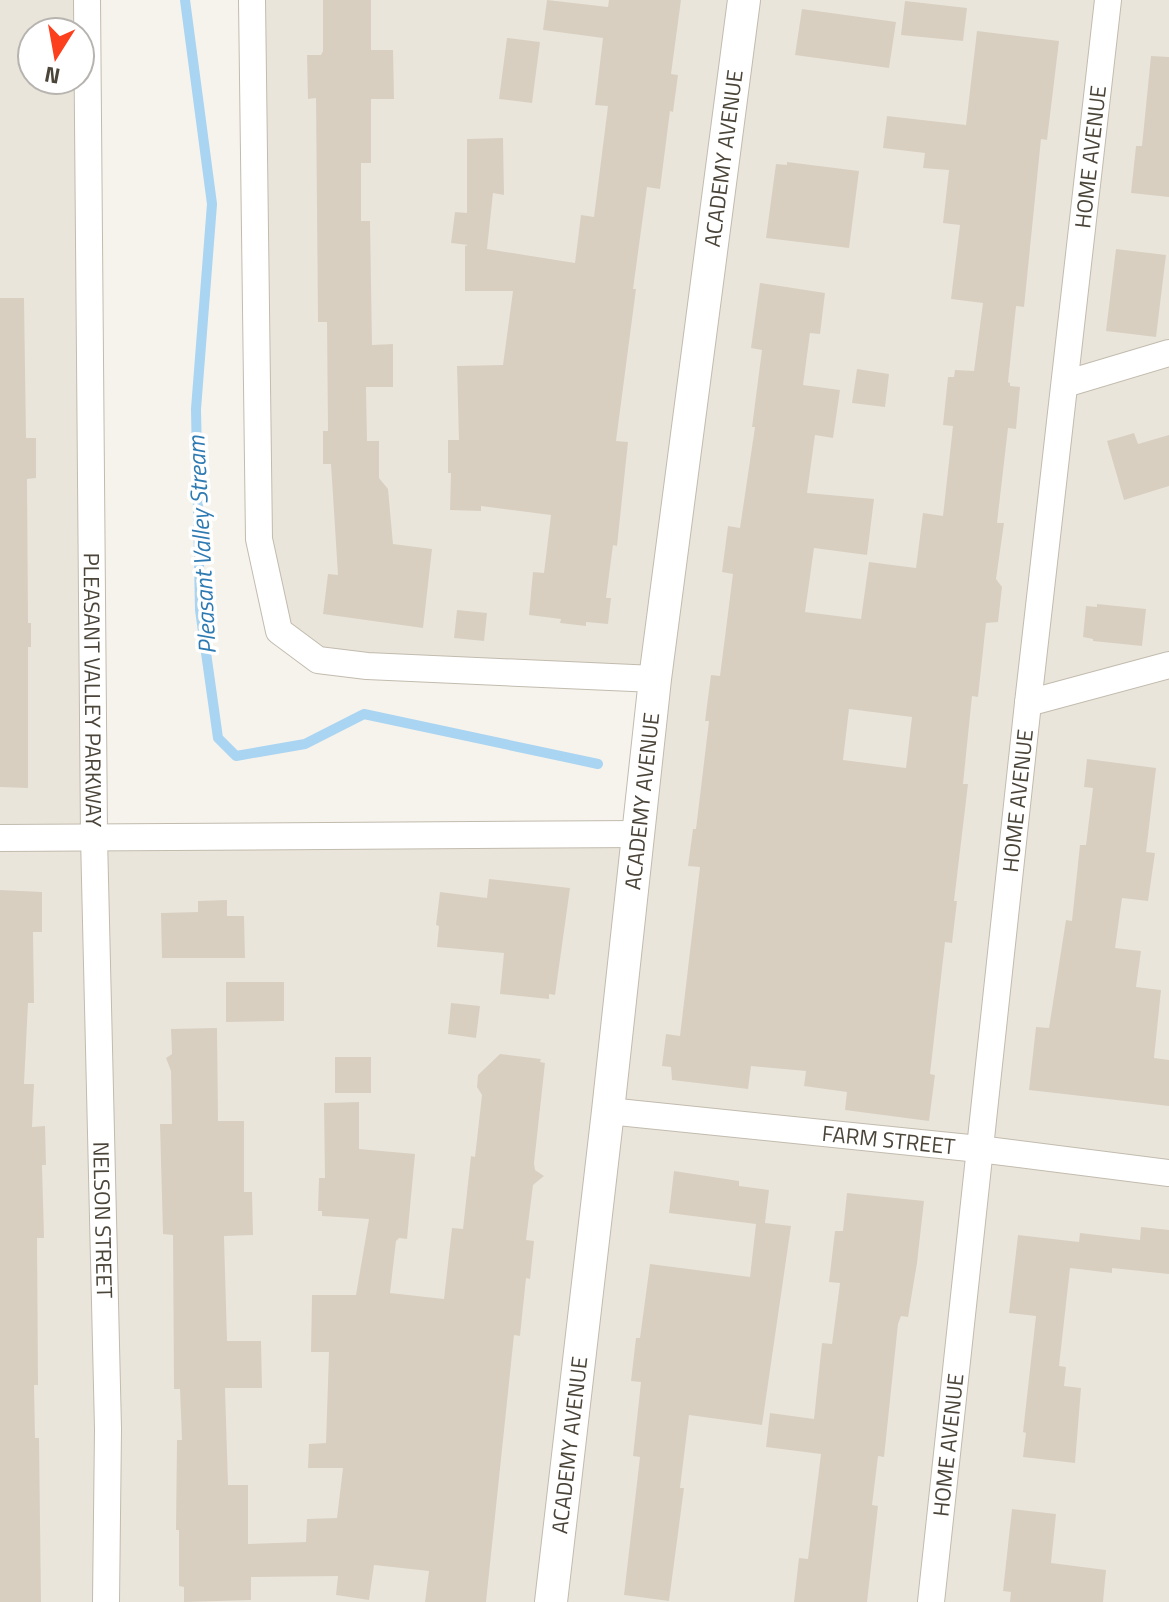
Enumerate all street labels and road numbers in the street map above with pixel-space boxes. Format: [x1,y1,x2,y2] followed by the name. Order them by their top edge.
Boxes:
[695,68,752,249] street label: ACADEMY AVENUE
[1065,83,1115,230] street label: HOME AVENUE
[75,553,111,828] street label: PLEASANT VALLEY PARKWAY
[615,711,668,892] street label: ACADEMY AVENUE
[993,727,1042,874] street label: HOME AVENUE
[820,1116,957,1164] street label: FARM STREET
[84,1141,122,1299] street label: NELSON STREET
[542,1355,596,1536] street label: ACADEMY AVENUE
[923,1372,973,1518] street label: HOME AVENUE

